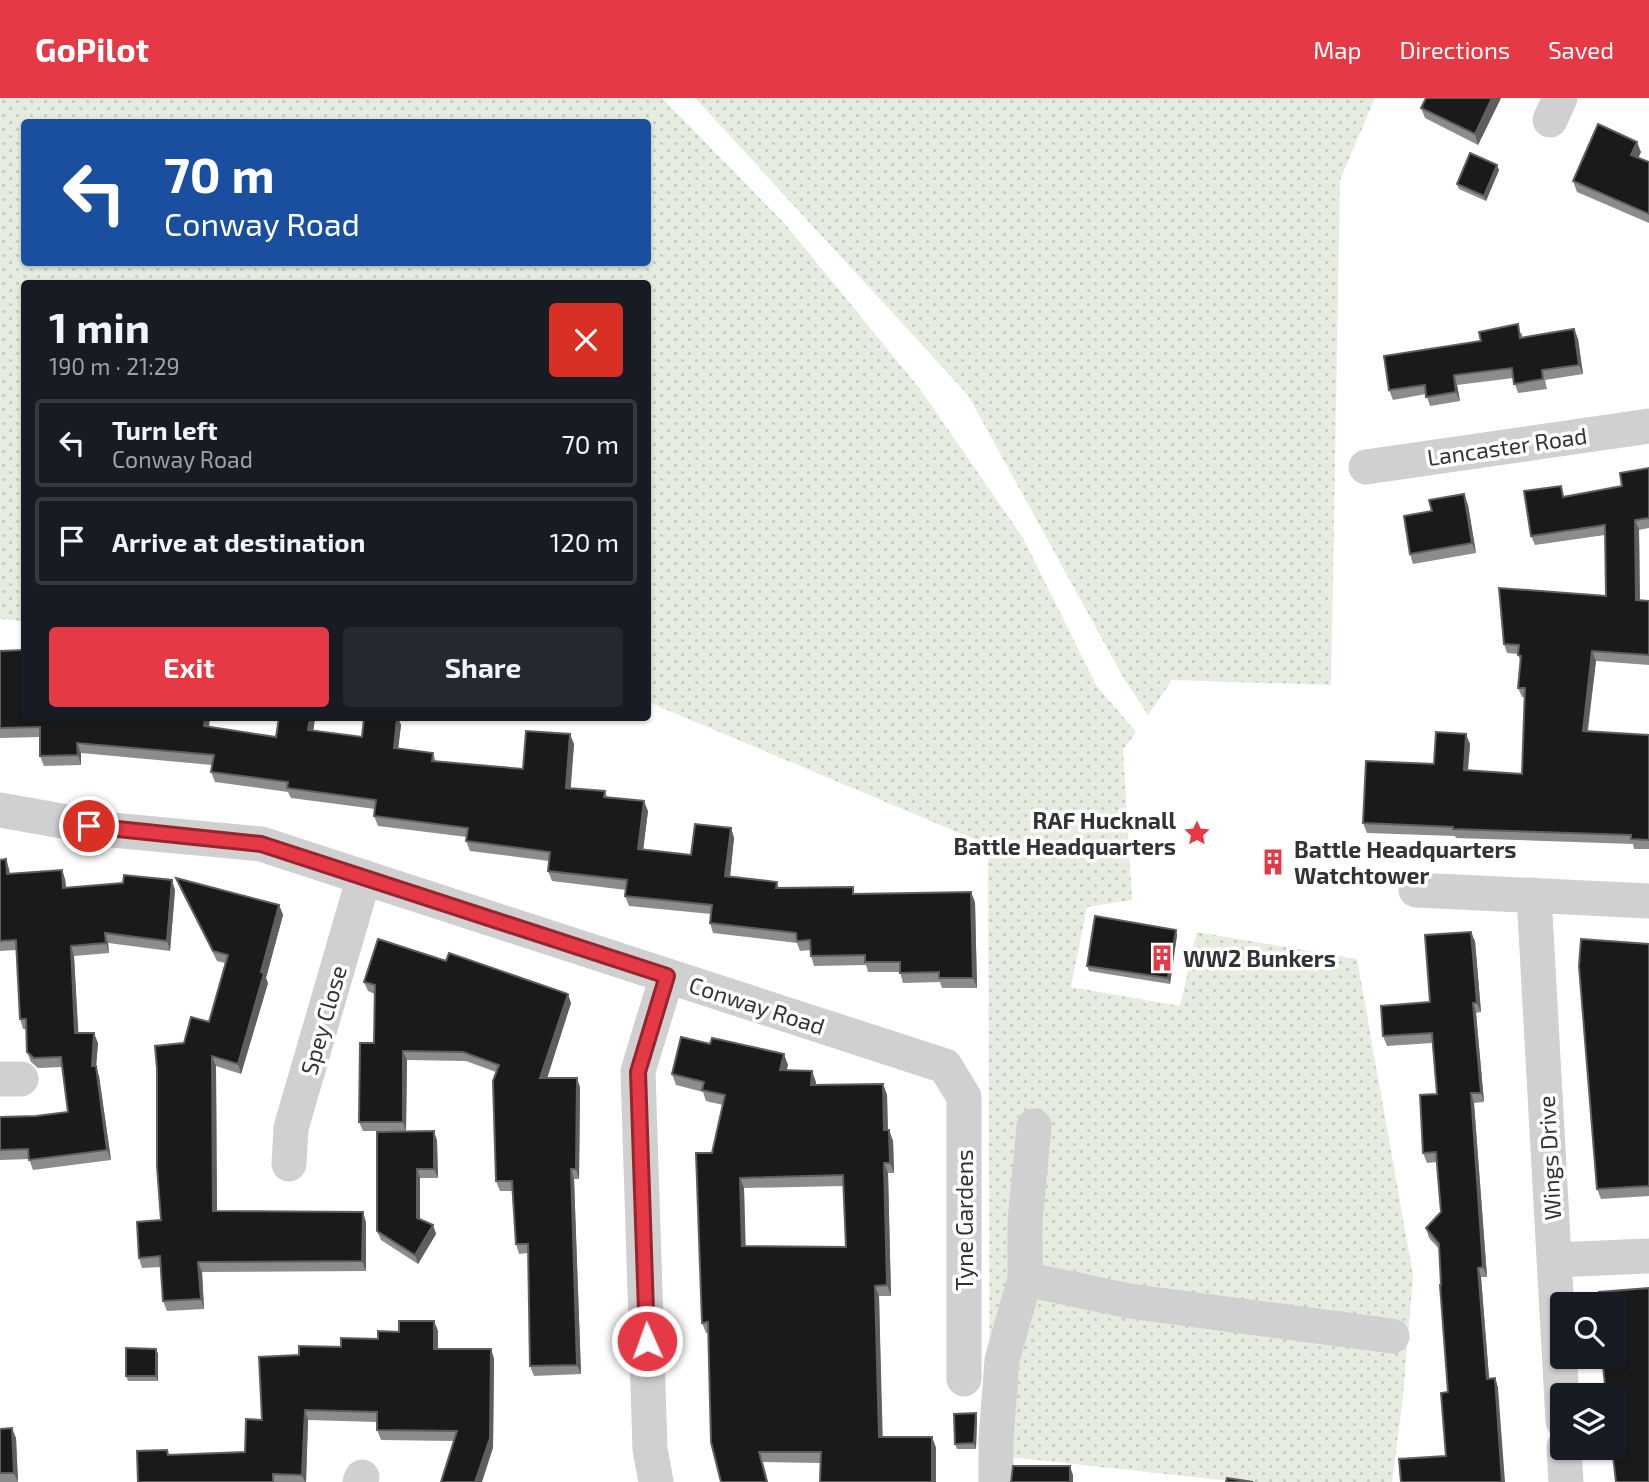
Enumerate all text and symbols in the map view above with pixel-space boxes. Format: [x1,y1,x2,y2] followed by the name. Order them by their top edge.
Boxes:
[35,29,149,69] text: GoPilot
[1313,35,1361,64] text: Map
[1399,35,1510,64] text: Directions
[1548,35,1614,64] text: Saved
[164,144,275,203] text: 70 m
[49,147,140,238] icon: left
[164,204,360,242] text: Conway Road
[49,301,150,351] text: 1 min
[549,303,623,377] button: close
[49,352,180,380] text: 190 m · 21:29
[112,414,218,445] text: Turn left
[1425,421,1589,471] street label: Lancaster Road
[53,424,91,462] icon: left
[561,428,619,459] text: 70 m
[112,445,253,473] text: Conway Road
[53,522,91,560] icon: arrive
[112,526,365,557] text: Arrive at destination
[550,526,619,557] text: 120 m
[49,627,329,707] button: Exit
[343,627,623,707] button: Share
[59,796,119,856] pin
[953,806,1176,860] place label: RAF Hucknall Battle Headquarters
[70,807,108,845] icon: arrive
[1182,818,1212,848] place icon: RAF Hucknall Battle Headquarters
[1294,835,1517,889] place label: Battle Headquarters Watchtower
[1258,847,1288,877] building icon: Battle Headquarters Watchtower
[1147,943,1177,973] building icon: WW2 Bunkers
[1183,944,1336,972] place label: WW2 Bunkers
[294,962,352,1078] street label: Spey Close
[686,970,828,1040] street label: Conway Road
[1532,1095,1566,1221] street label: Wings Drive
[950,1149,978,1291] street label: Tyne Gardens
[1550,1292,1627,1460] map controls
[1550,1292,1627,1369] button: search
[610,1304,684,1378] position arrow
[1550,1383,1627,1460] button: layers

